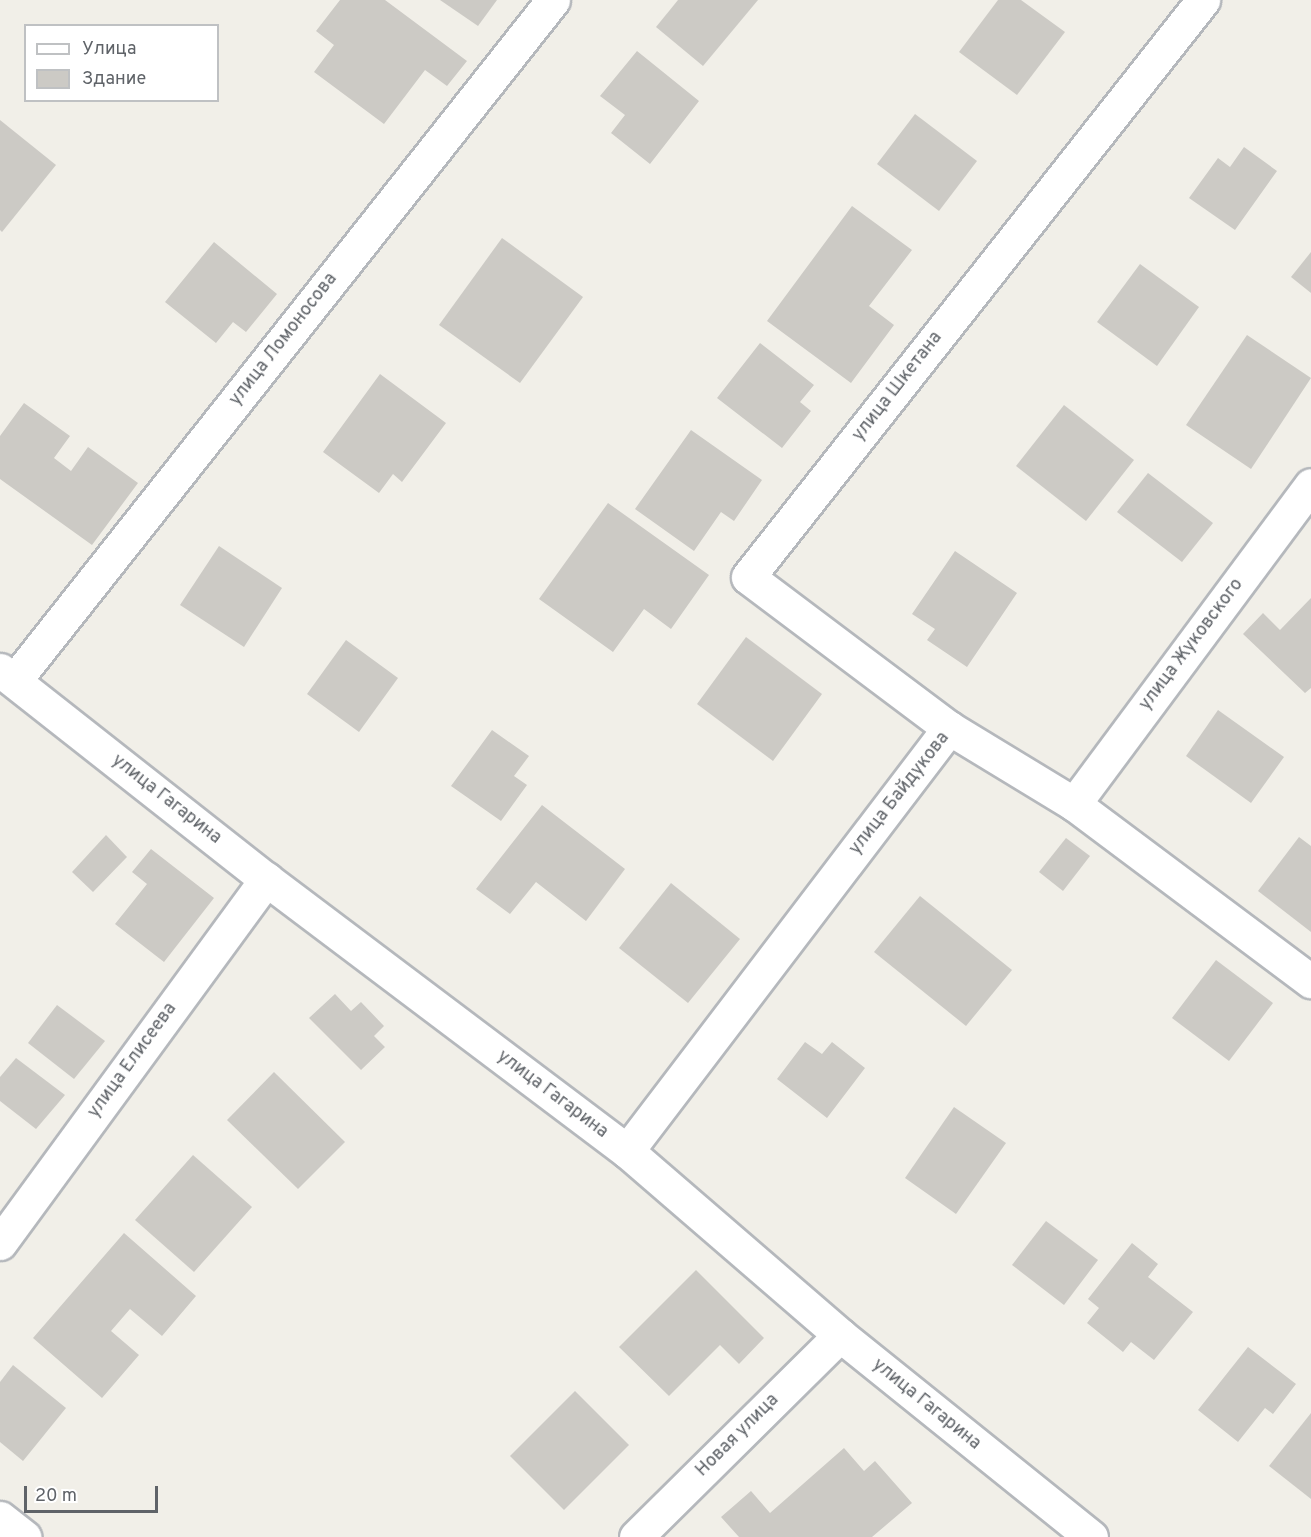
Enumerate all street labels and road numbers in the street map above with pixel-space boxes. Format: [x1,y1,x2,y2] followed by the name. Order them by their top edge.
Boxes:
[226,269,342,411] street label: улица Ломоносова
[849,328,947,446] street label: улица Шкетана
[1135,575,1249,715] street label: улица Жуковского
[845,728,955,860] street label: улица Байдукова
[107,750,225,850] street label: улица Гагарина
[84,999,182,1123] street label: улица Елисеева
[492,1046,612,1144] street label: улица Гагарина
[867,1355,985,1455] street label: улица Гагарина
[692,1390,784,1482] street label: Новая улица

